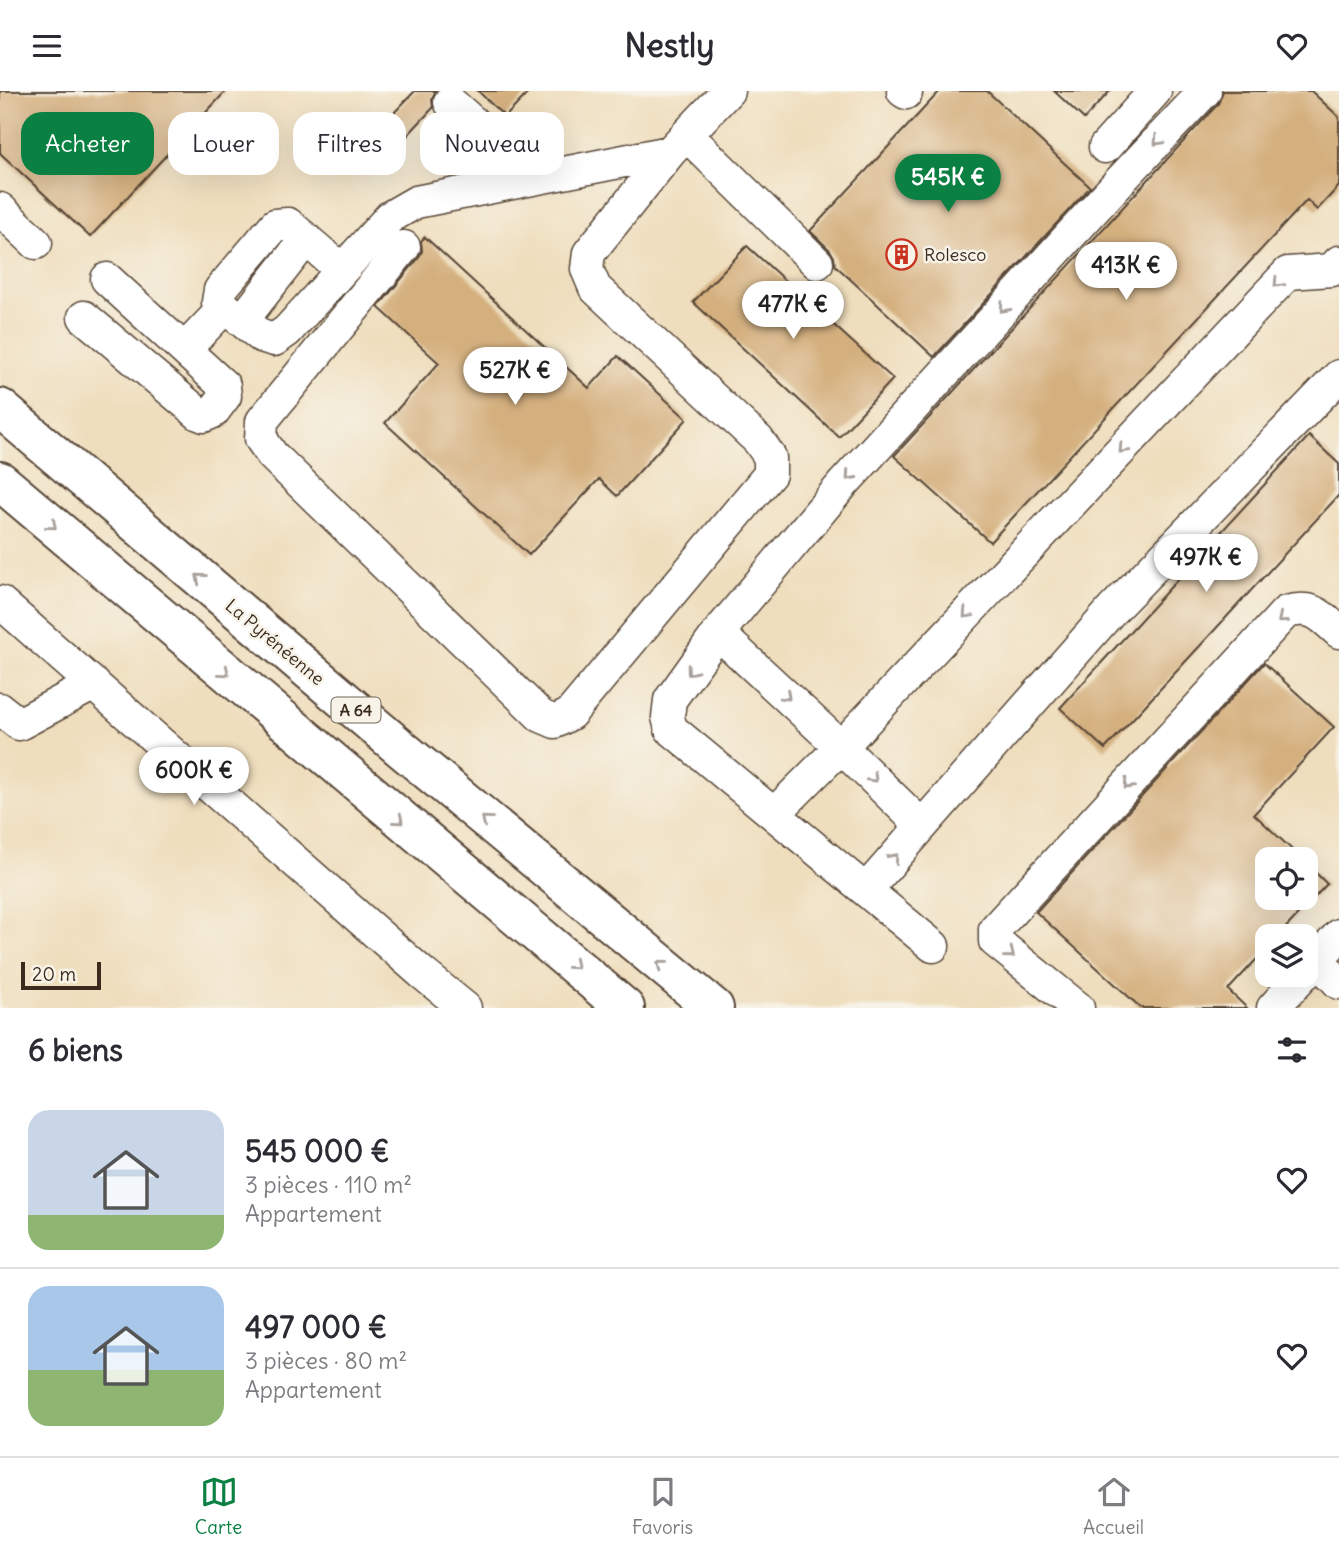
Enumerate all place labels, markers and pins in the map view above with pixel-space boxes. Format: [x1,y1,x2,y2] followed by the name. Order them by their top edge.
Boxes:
[891,155,1005,214] pin: 545K €
[884,237,918,271] building icon: Rolesco
[924,243,986,266] place label: Rolesco
[1069,243,1183,302] pin: 413K €
[736,281,850,341] pin: 477K €
[458,347,572,407] pin: 527K €
[1149,535,1263,594] pin: 497K €
[137,747,251,807] pin: 600K €

